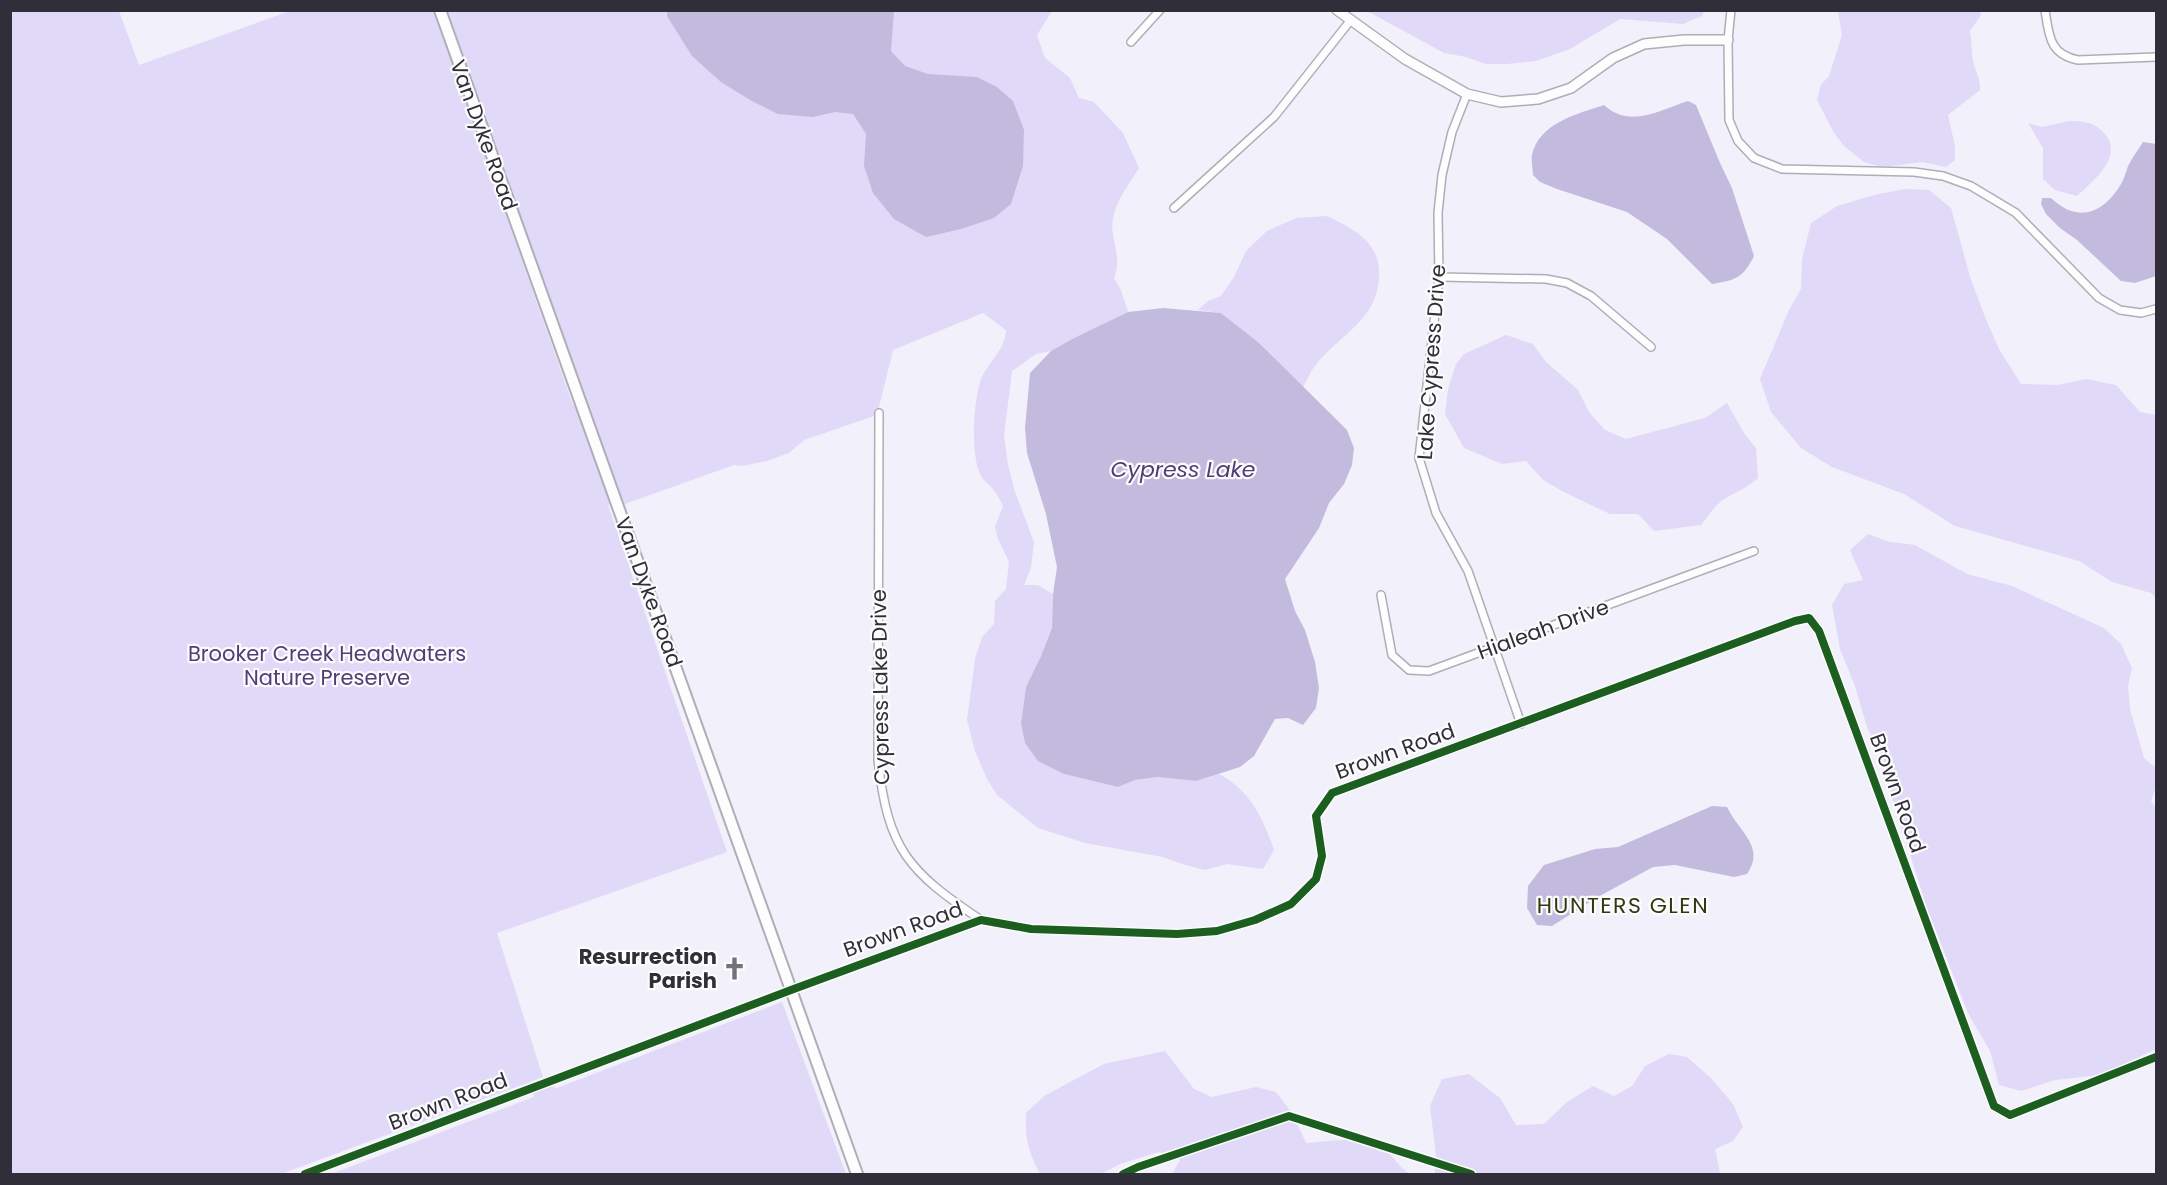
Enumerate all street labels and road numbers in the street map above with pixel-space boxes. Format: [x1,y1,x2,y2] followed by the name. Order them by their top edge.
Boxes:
[443,56,525,214] street label: Van Dyke Road
[1410,263,1452,461] street label: Lake Cypress Drive
[608,513,690,671] street label: Van Dyke Road
[864,589,896,785] street label: Cypress Lake Drive
[1473,592,1613,666] street label: Hialeah Drive
[1331,716,1459,786] street label: Brown Road
[1863,729,1933,857] street label: Brown Road
[839,894,967,964] street label: Brown Road
[384,1065,512,1137] street label: Brown Road

